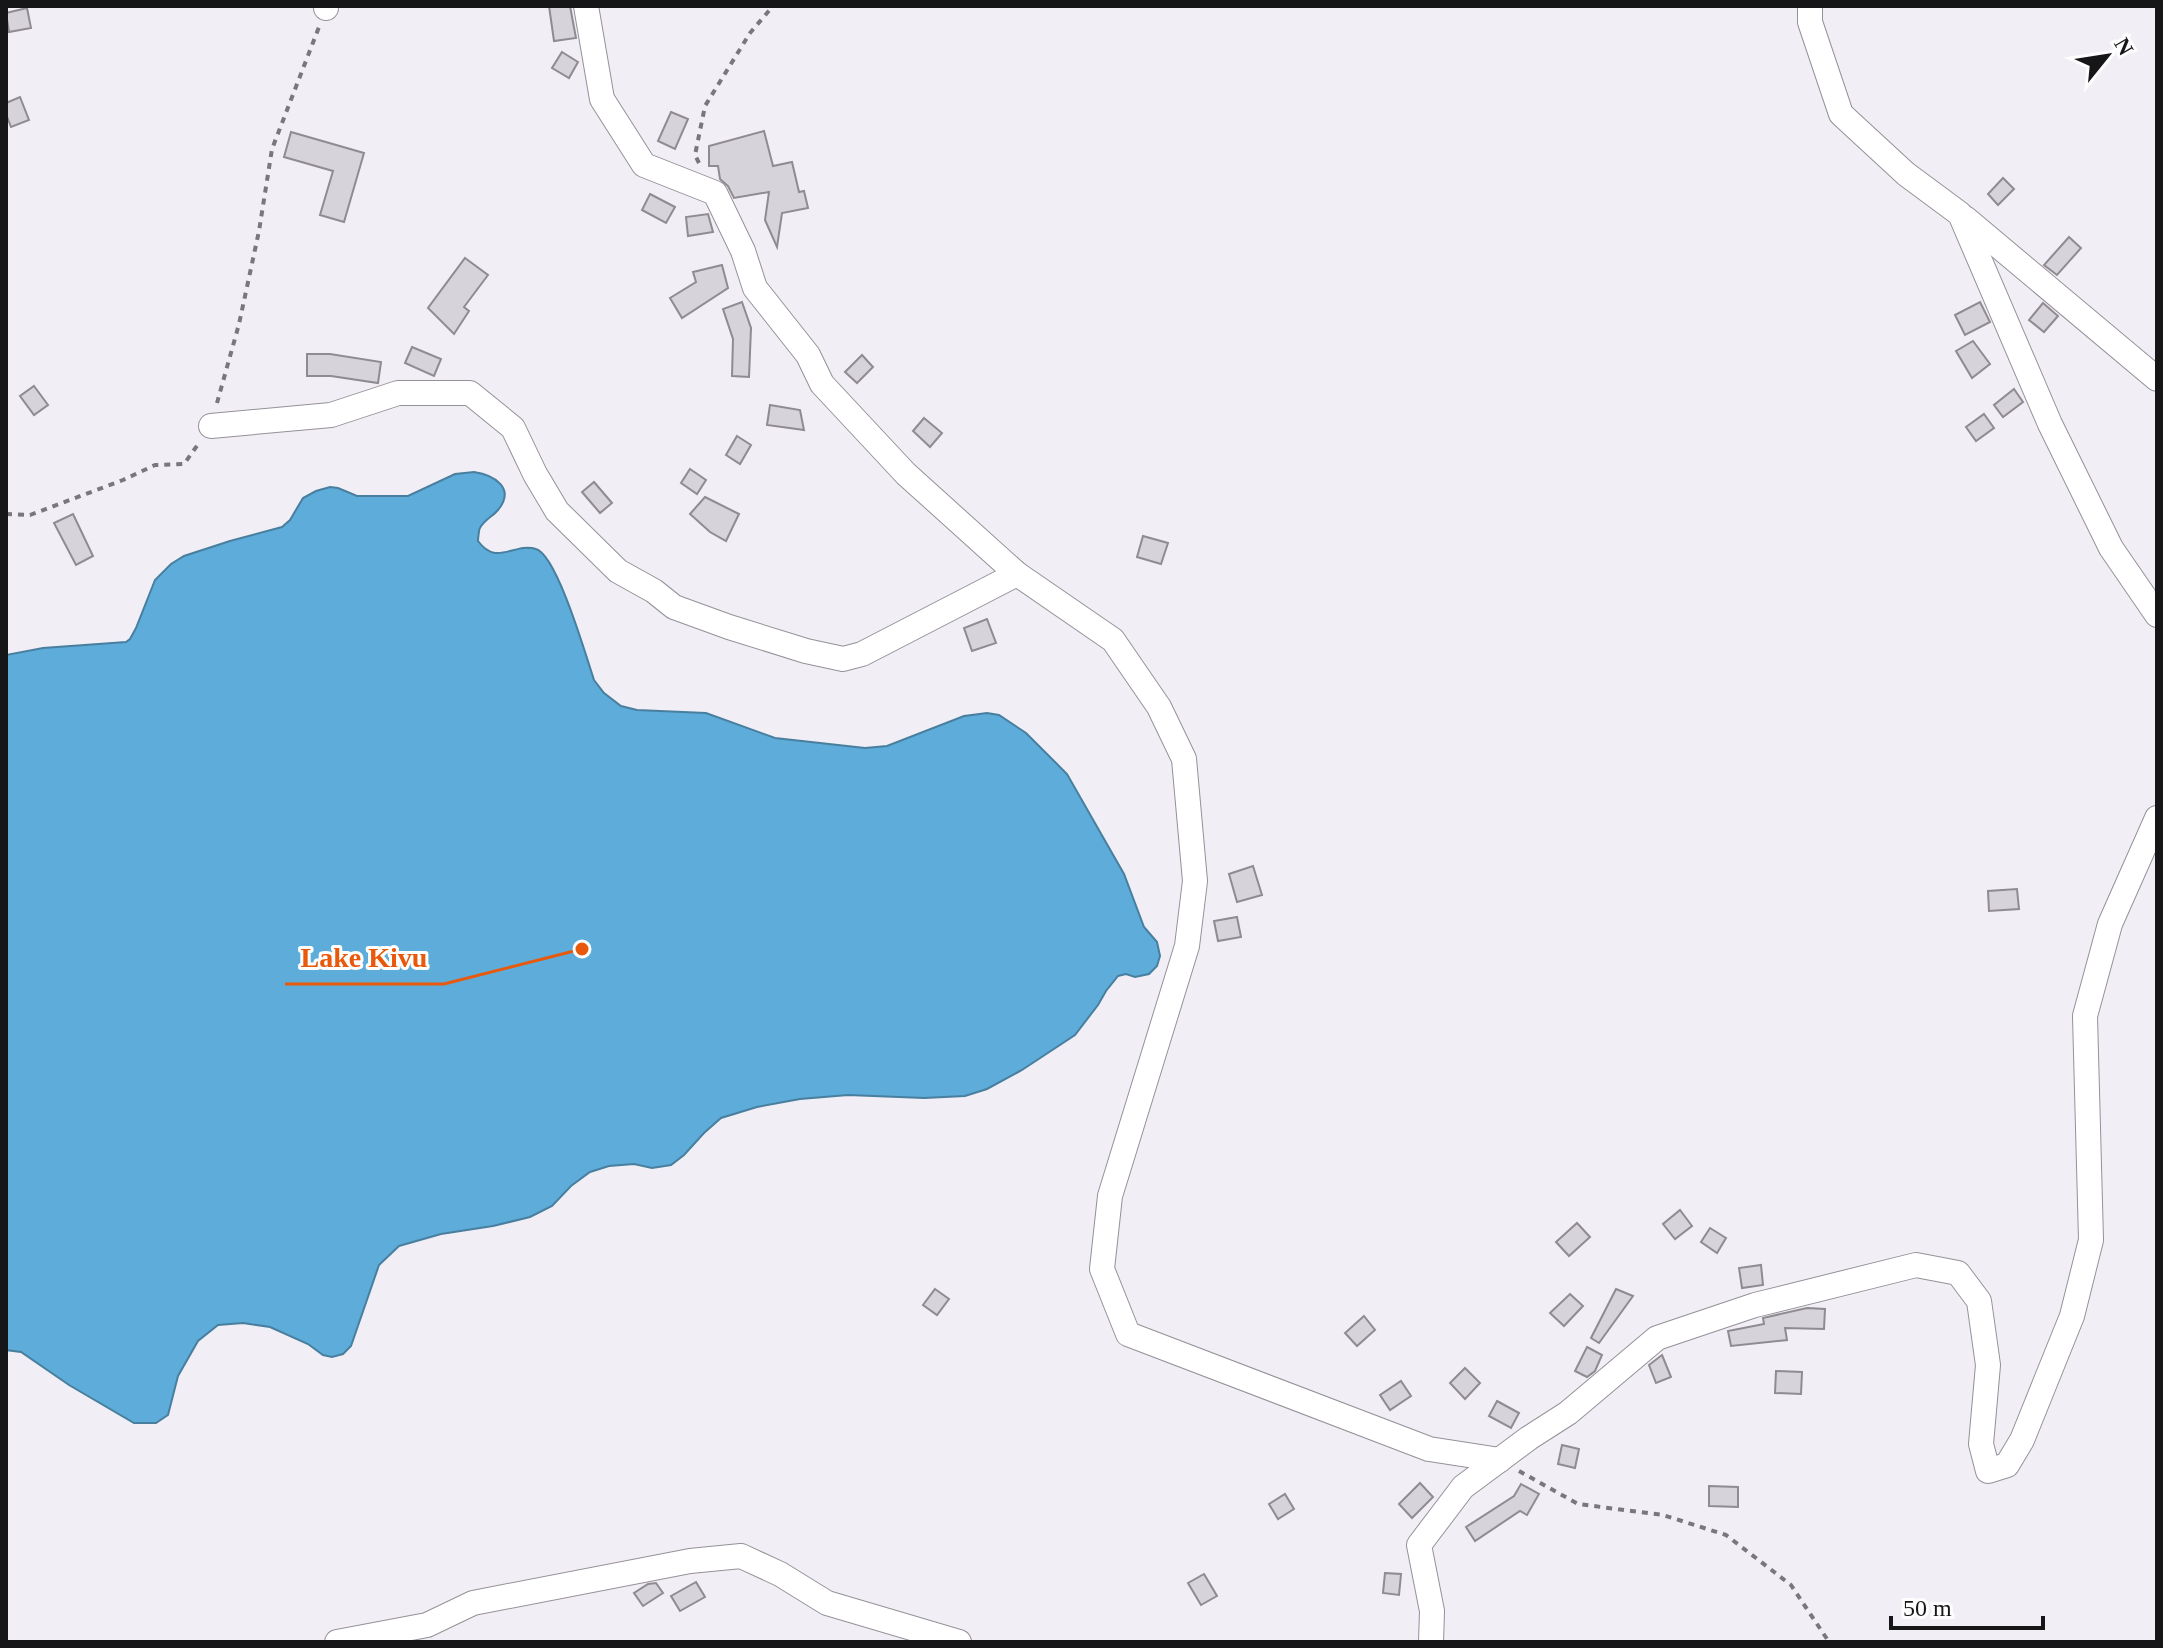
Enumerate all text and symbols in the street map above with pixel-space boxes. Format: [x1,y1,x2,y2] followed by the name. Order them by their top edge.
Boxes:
[2067,16,2147,96] north arrow
[2109,33,2139,59] text: N
[285,932,444,984] callout: Lake Kivu
[301,942,427,973] text: Lake Kivu
[1891,1580,2043,1630] scale bar
[1903,1595,1952,1621] text: 50 m

